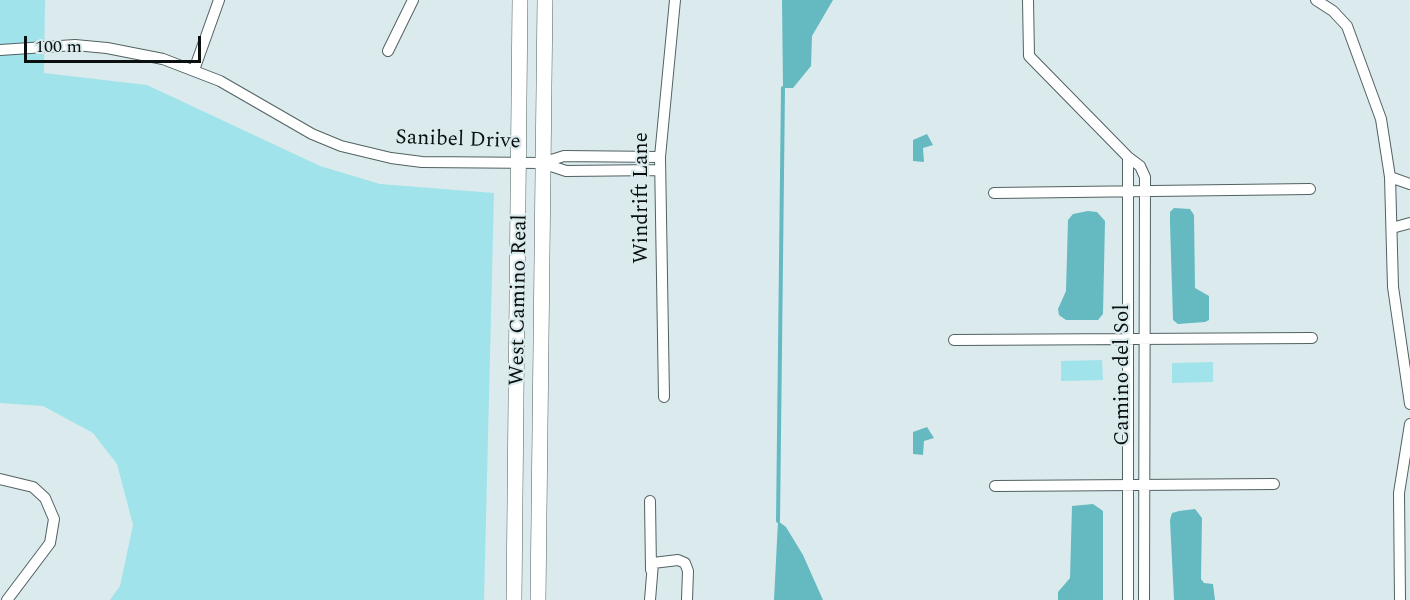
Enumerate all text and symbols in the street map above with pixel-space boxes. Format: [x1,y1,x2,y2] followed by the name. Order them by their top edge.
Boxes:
[27,24,204,62] scale bar
[35,33,82,60] text: 100 m
[395,126,521,156] street label: Sanibel Drive
[630,132,656,264] street label: Windrift Lane
[506,214,534,386] street label: West Camino Real
[1111,304,1137,446] street label: Camino del Sol

